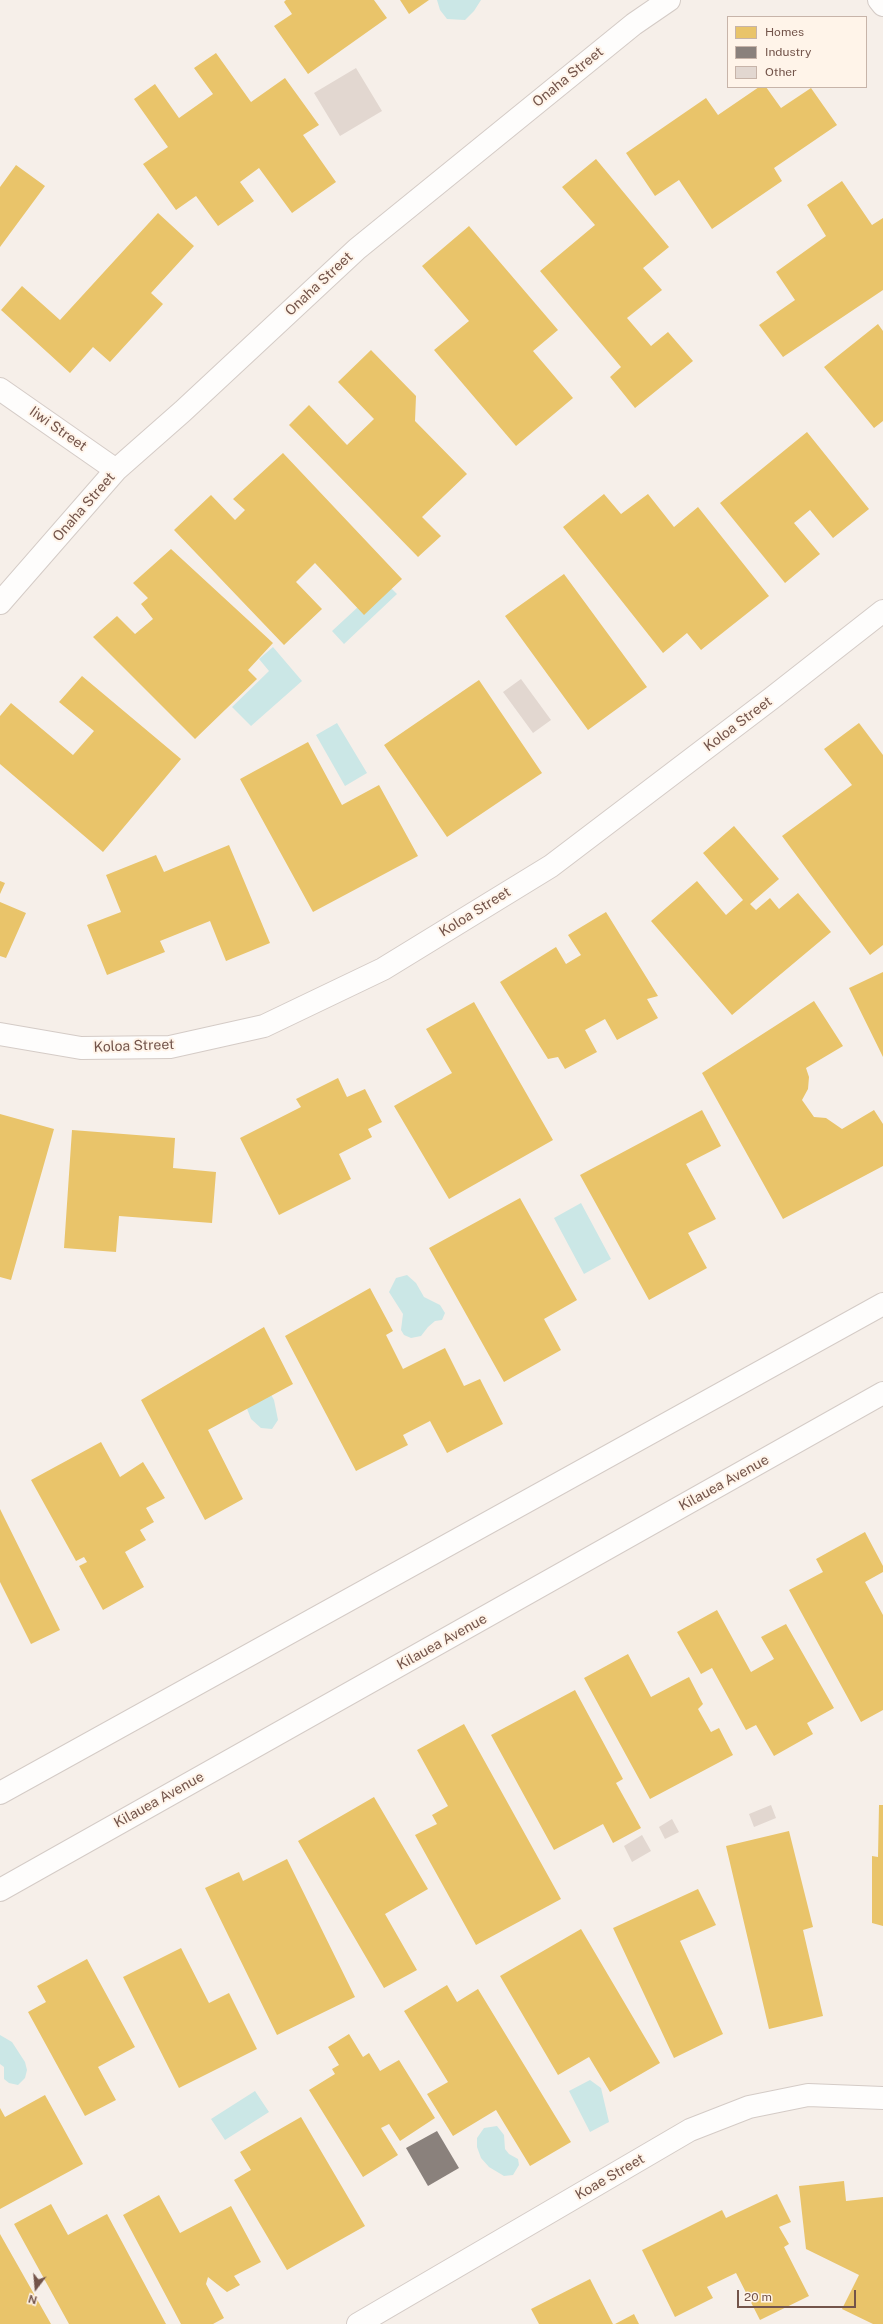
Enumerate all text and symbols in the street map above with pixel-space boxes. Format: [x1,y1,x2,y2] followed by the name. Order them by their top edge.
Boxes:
[727,16,867,88] legend
[765,25,804,39] text: Homes
[529,43,607,111] street label: Onaha Street
[765,45,811,59] text: Industry
[765,65,797,79] text: Other
[282,249,356,319] street label: Onaha Street
[26,403,90,455] street label: Iiwi Street
[49,469,119,545] street label: Onaha Street
[701,693,775,755] street label: Koloa Street
[436,883,514,941] street label: Koloa Street
[93,1036,175,1056] street label: Koloa Street
[676,1451,772,1515] street label: Kilauea Avenue
[394,1610,490,1674] street label: Kilauea Avenue
[111,1768,207,1832] street label: Kilauea Avenue
[572,2150,648,2204] street label: Koae Street
[16,2268,56,2308] north arrow
[739,2282,858,2308] scale bar
[744,2290,772,2304] text: 20 m
[27,2293,38,2306] text: N

